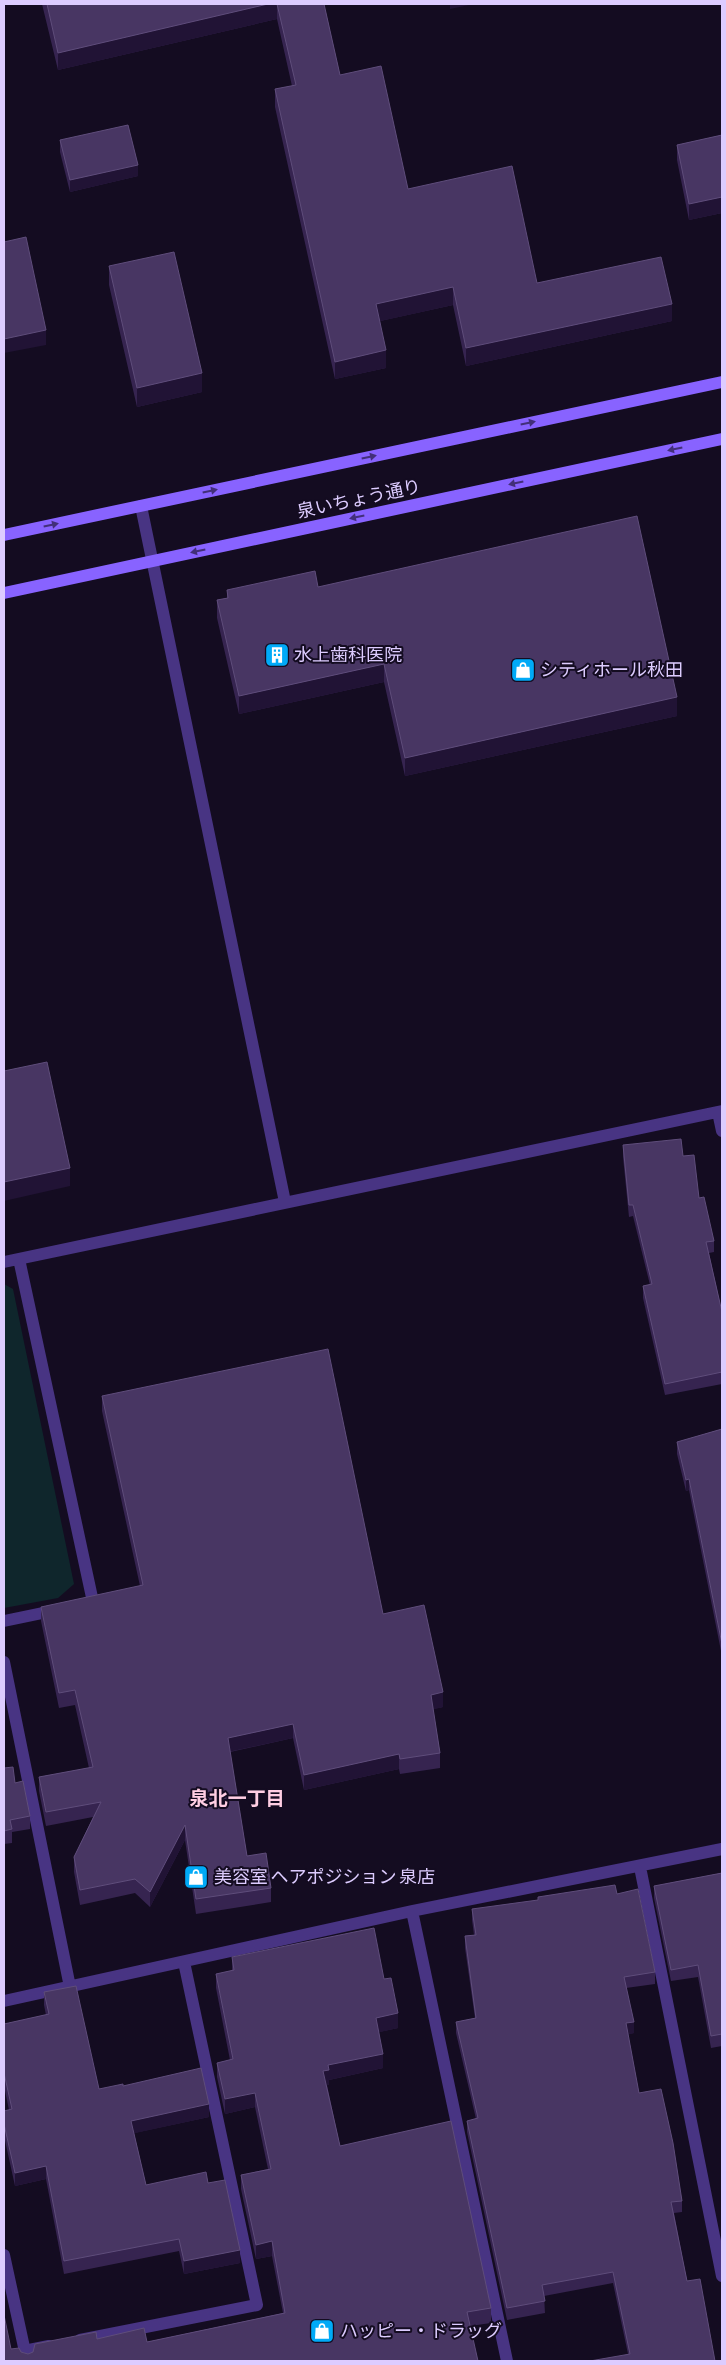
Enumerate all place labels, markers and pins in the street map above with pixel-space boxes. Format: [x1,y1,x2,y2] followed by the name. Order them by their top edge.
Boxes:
[264,642,290,668] building icon: 水上歯科医院
[294,644,402,665] place label: 水上歯科医院
[510,657,536,683] shop icon: シティホール秋田
[540,659,683,680] place label: シティホール秋田
[183,1864,209,1890] shop icon: 美容室 ヘアポジション 泉店
[214,1866,435,1887] place label: 美容室 ヘアポジション 泉店
[309,2318,335,2344] shop icon: ハッピー・ドラッグ
[340,2320,502,2341] place label: ハッピー・ドラッグ

